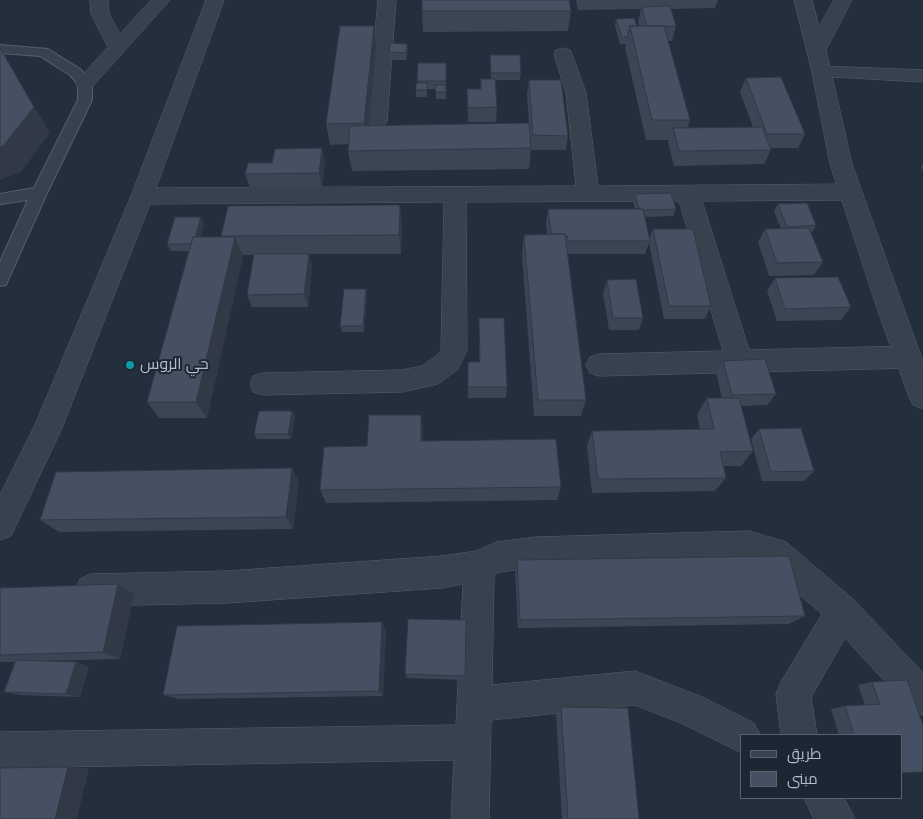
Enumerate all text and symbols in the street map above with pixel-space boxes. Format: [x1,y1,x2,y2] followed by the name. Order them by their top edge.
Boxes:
[140,355,209,375] place label: حي الروس
[124,359,136,371] marker: حي الروس
[740,734,903,799] legend
[787,744,821,763] text: طريق
[787,769,818,788] text: مبنى

